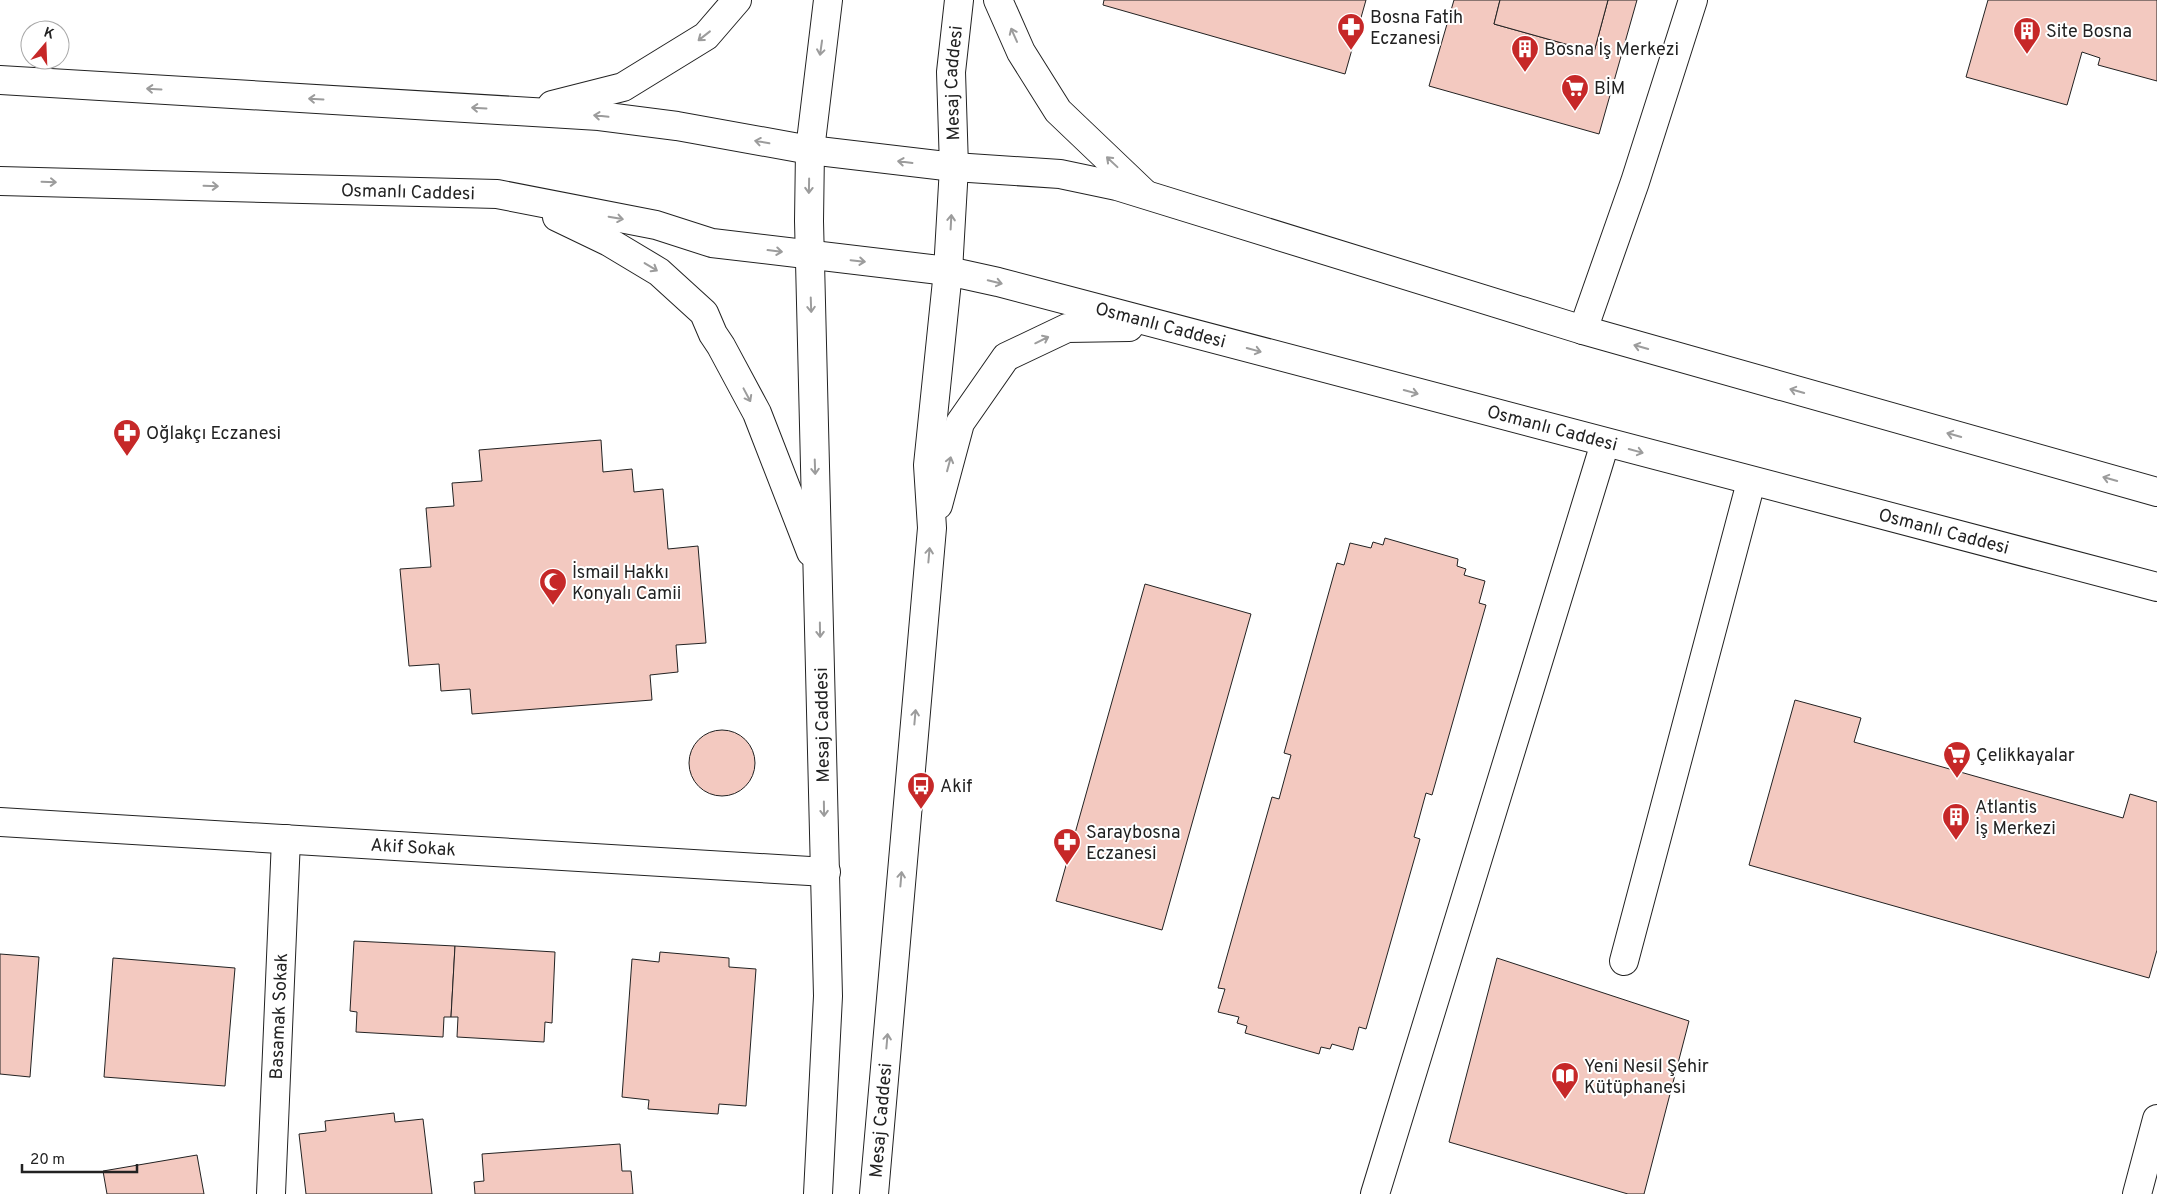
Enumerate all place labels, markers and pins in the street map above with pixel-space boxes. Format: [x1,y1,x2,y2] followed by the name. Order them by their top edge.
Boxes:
[1370,7,1463,51] place label: Bosna Fatih Eczanesi
[1336,12,1366,51] pharmacy icon: Bosna Fatih Eczanesi
[2012,16,2042,55] building icon: Site Bosna
[2046,21,2132,44] place label: Site Bosna
[1510,34,1540,73] building icon: Bosna İş Merkezi
[1544,37,1679,62] place label: Bosna İş Merkezi
[1560,73,1590,112] supermarket icon: BİM
[1594,76,1625,101] place label: BİM
[112,418,142,457] pharmacy icon: Oğlakçı Eczanesi
[146,423,281,446] place label: Oğlakçı Eczanesi
[572,560,681,606] place label: İsmail Hakkı Konyalı Camii
[538,567,568,606] mosque icon: İsmail Hakkı Konyalı Camii
[1942,740,1972,779] supermarket icon: Çelikkayalar
[1976,745,2075,768] place label: Çelikkayalar
[906,771,936,810] bus stop icon: Akif
[940,776,972,799] place label: Akif
[1975,797,2056,841] place label: Atlantis İş Merkezi
[1941,802,1971,841] building icon: Atlantis İş Merkezi
[1086,822,1180,866] place label: Saraybosna Eczanesi
[1052,827,1082,866] pharmacy icon: Saraybosna Eczanesi
[1584,1056,1709,1100] place label: Yeni Nesil Şehir Kütüphanesi
[1550,1061,1580,1100] library icon: Yeni Nesil Şehir Kütüphanesi

